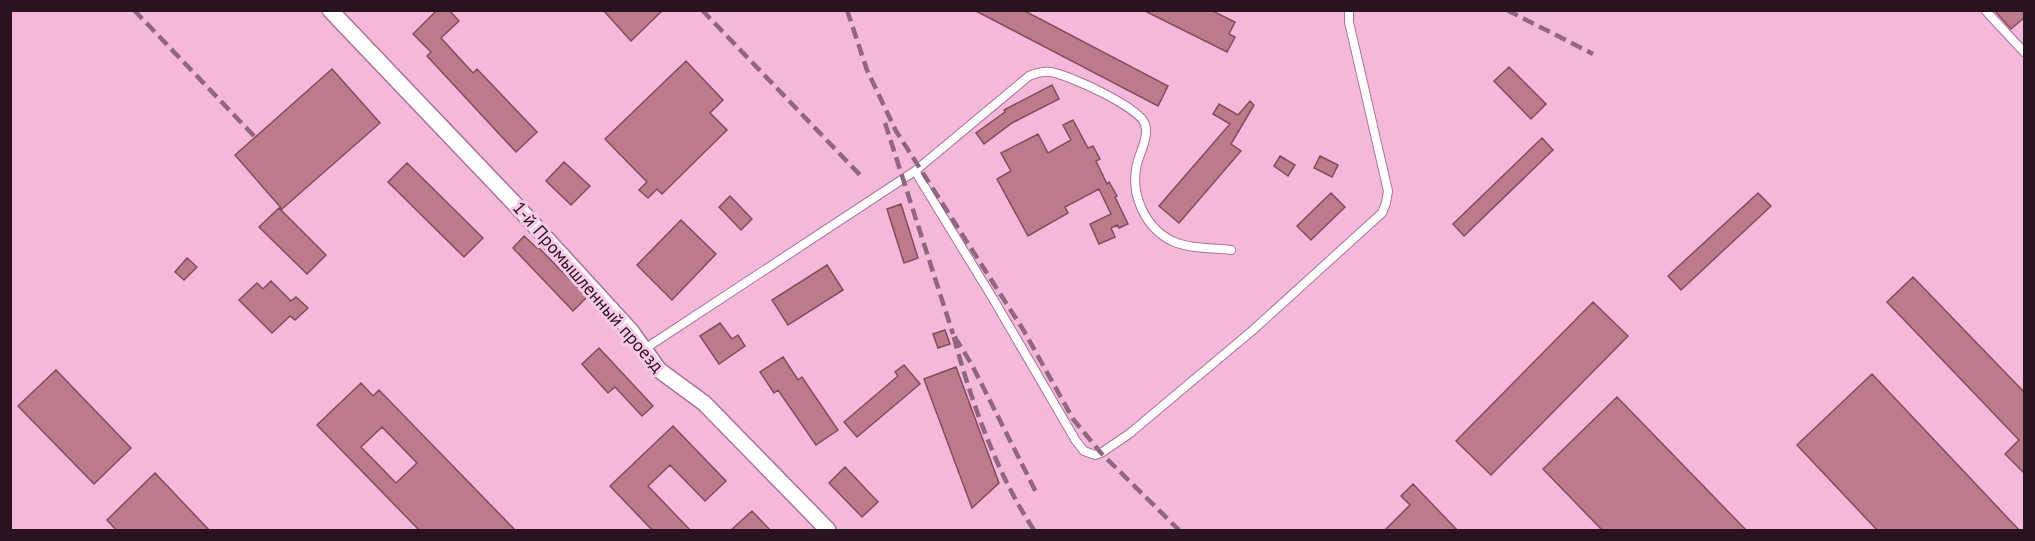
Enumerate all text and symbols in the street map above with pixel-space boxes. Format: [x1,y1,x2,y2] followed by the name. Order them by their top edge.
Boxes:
[508,197,669,377] street label: 1-й Промышленный проезд

